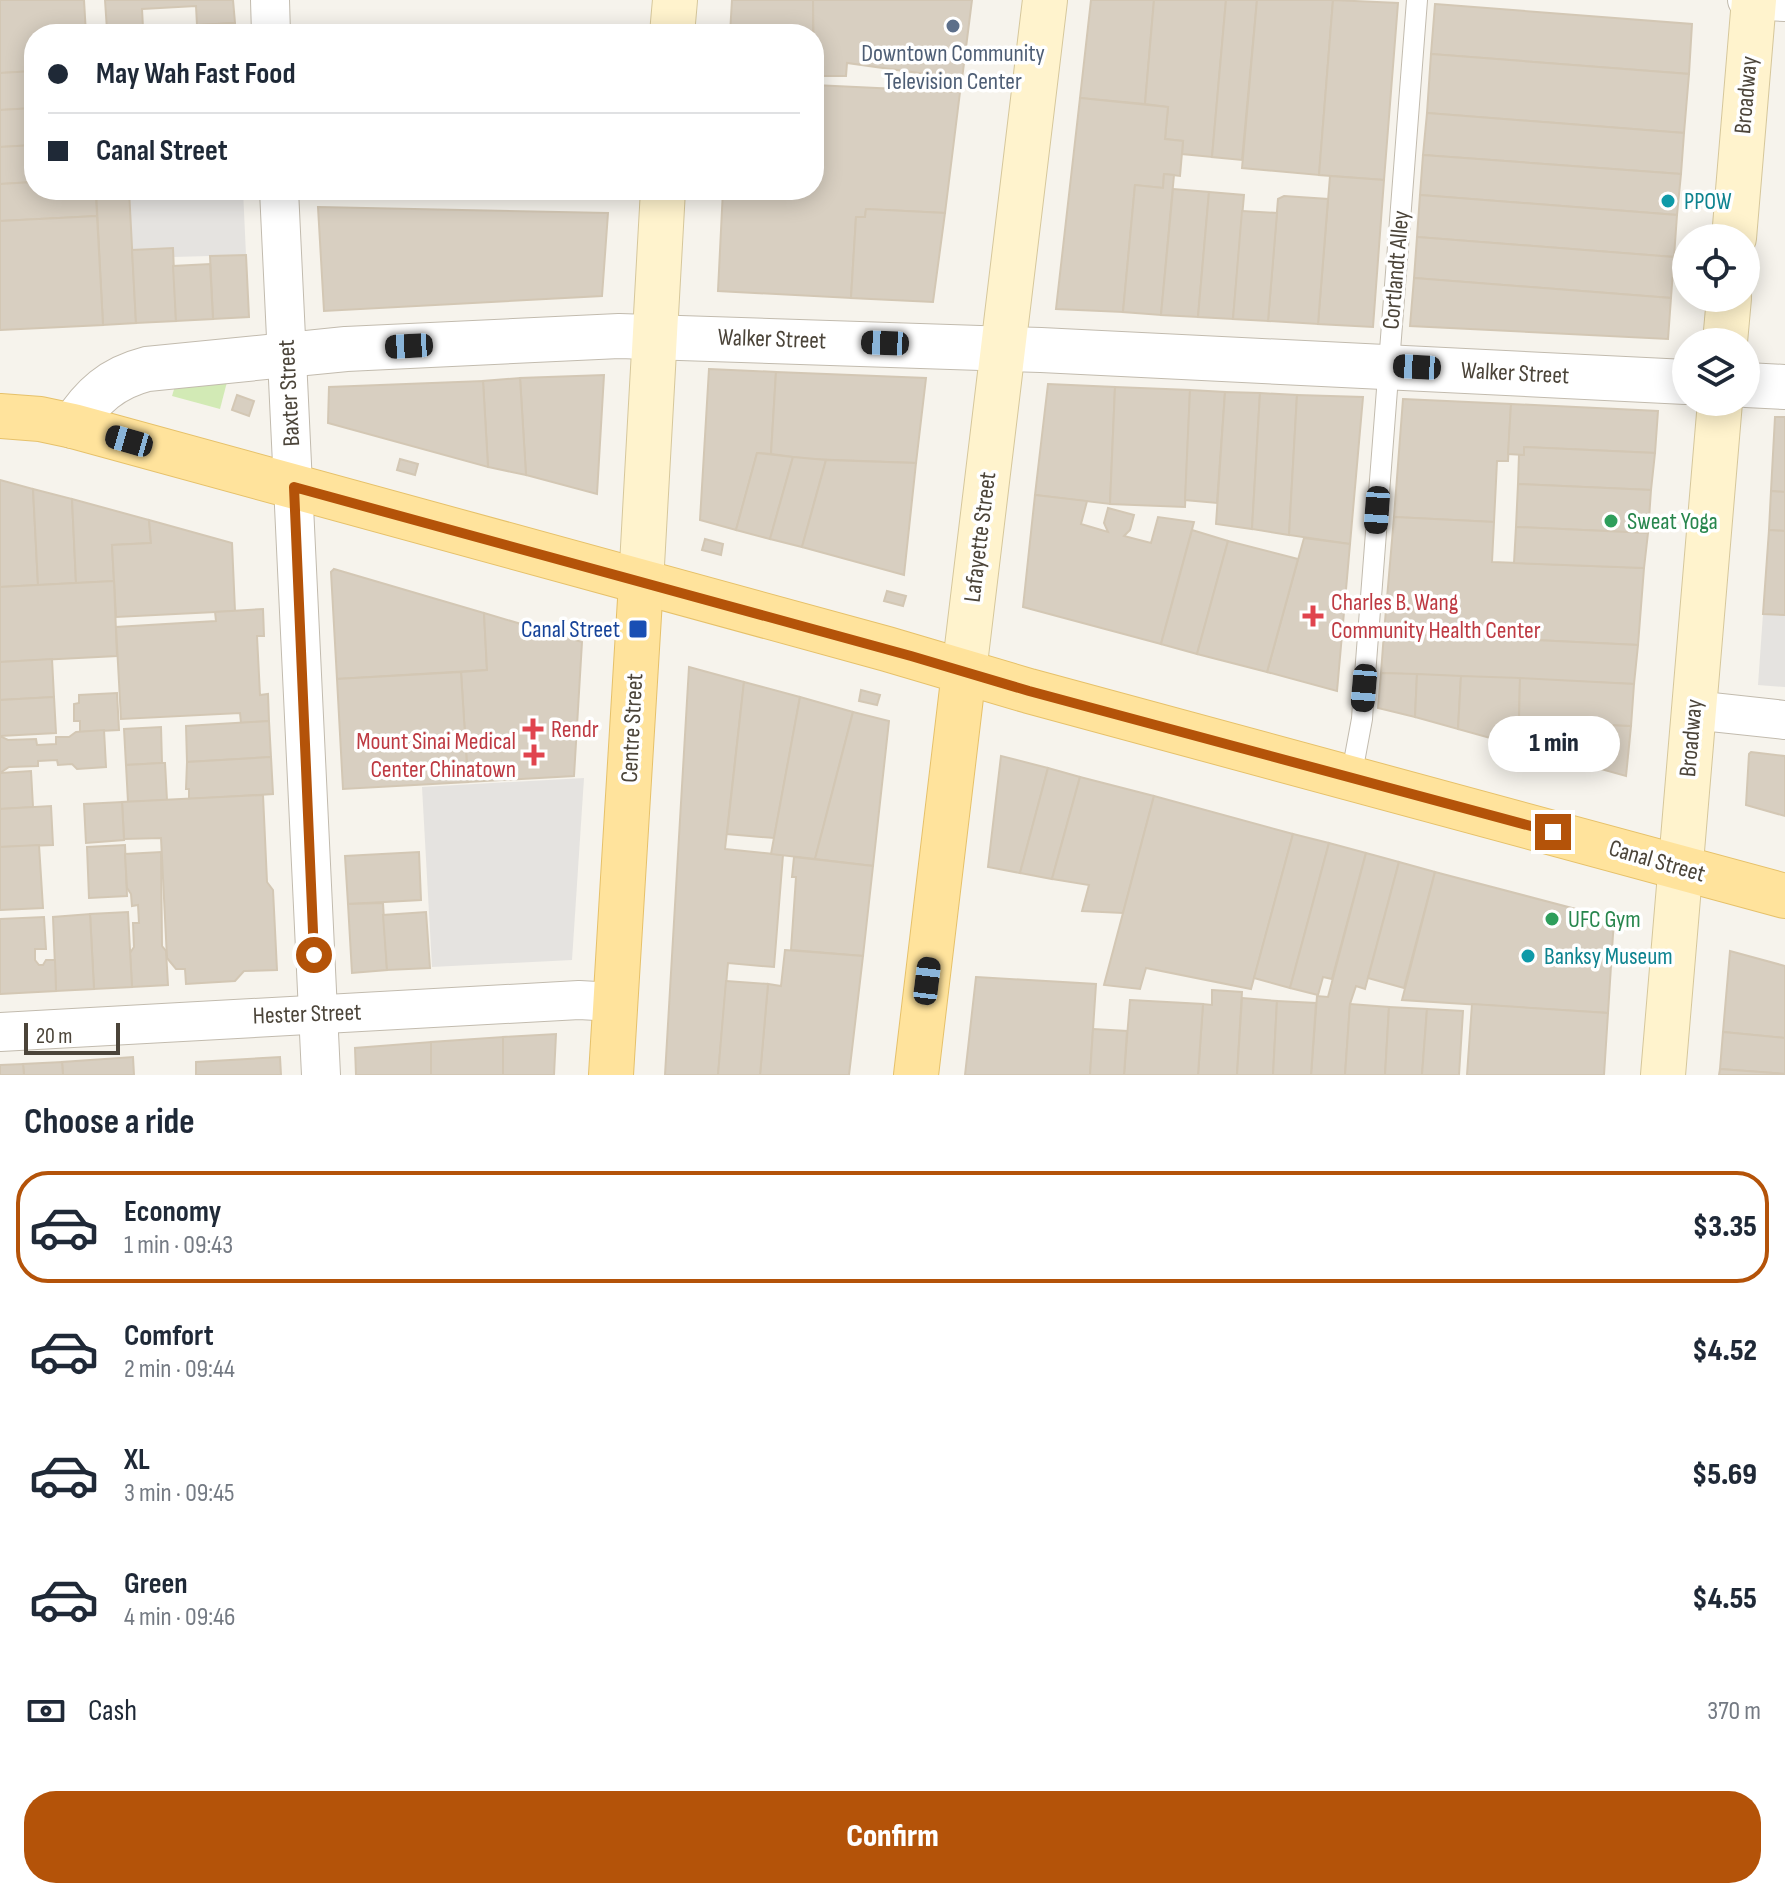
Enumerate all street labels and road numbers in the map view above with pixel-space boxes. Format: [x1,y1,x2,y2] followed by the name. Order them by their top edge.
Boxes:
[1728,55,1764,135] street label: Broadway
[1376,209,1416,331] street label: Cortlandt Alley
[717,323,827,355] street label: Walker Street
[272,339,306,447] street label: Baxter Street
[1460,356,1570,390] street label: Walker Street
[958,470,1002,604] street label: Lafayette Street
[615,673,649,783] street label: Centre Street
[1673,698,1709,778] street label: Broadway
[1605,833,1709,889] street label: Canal Street
[252,998,362,1030] street label: Hester Street

